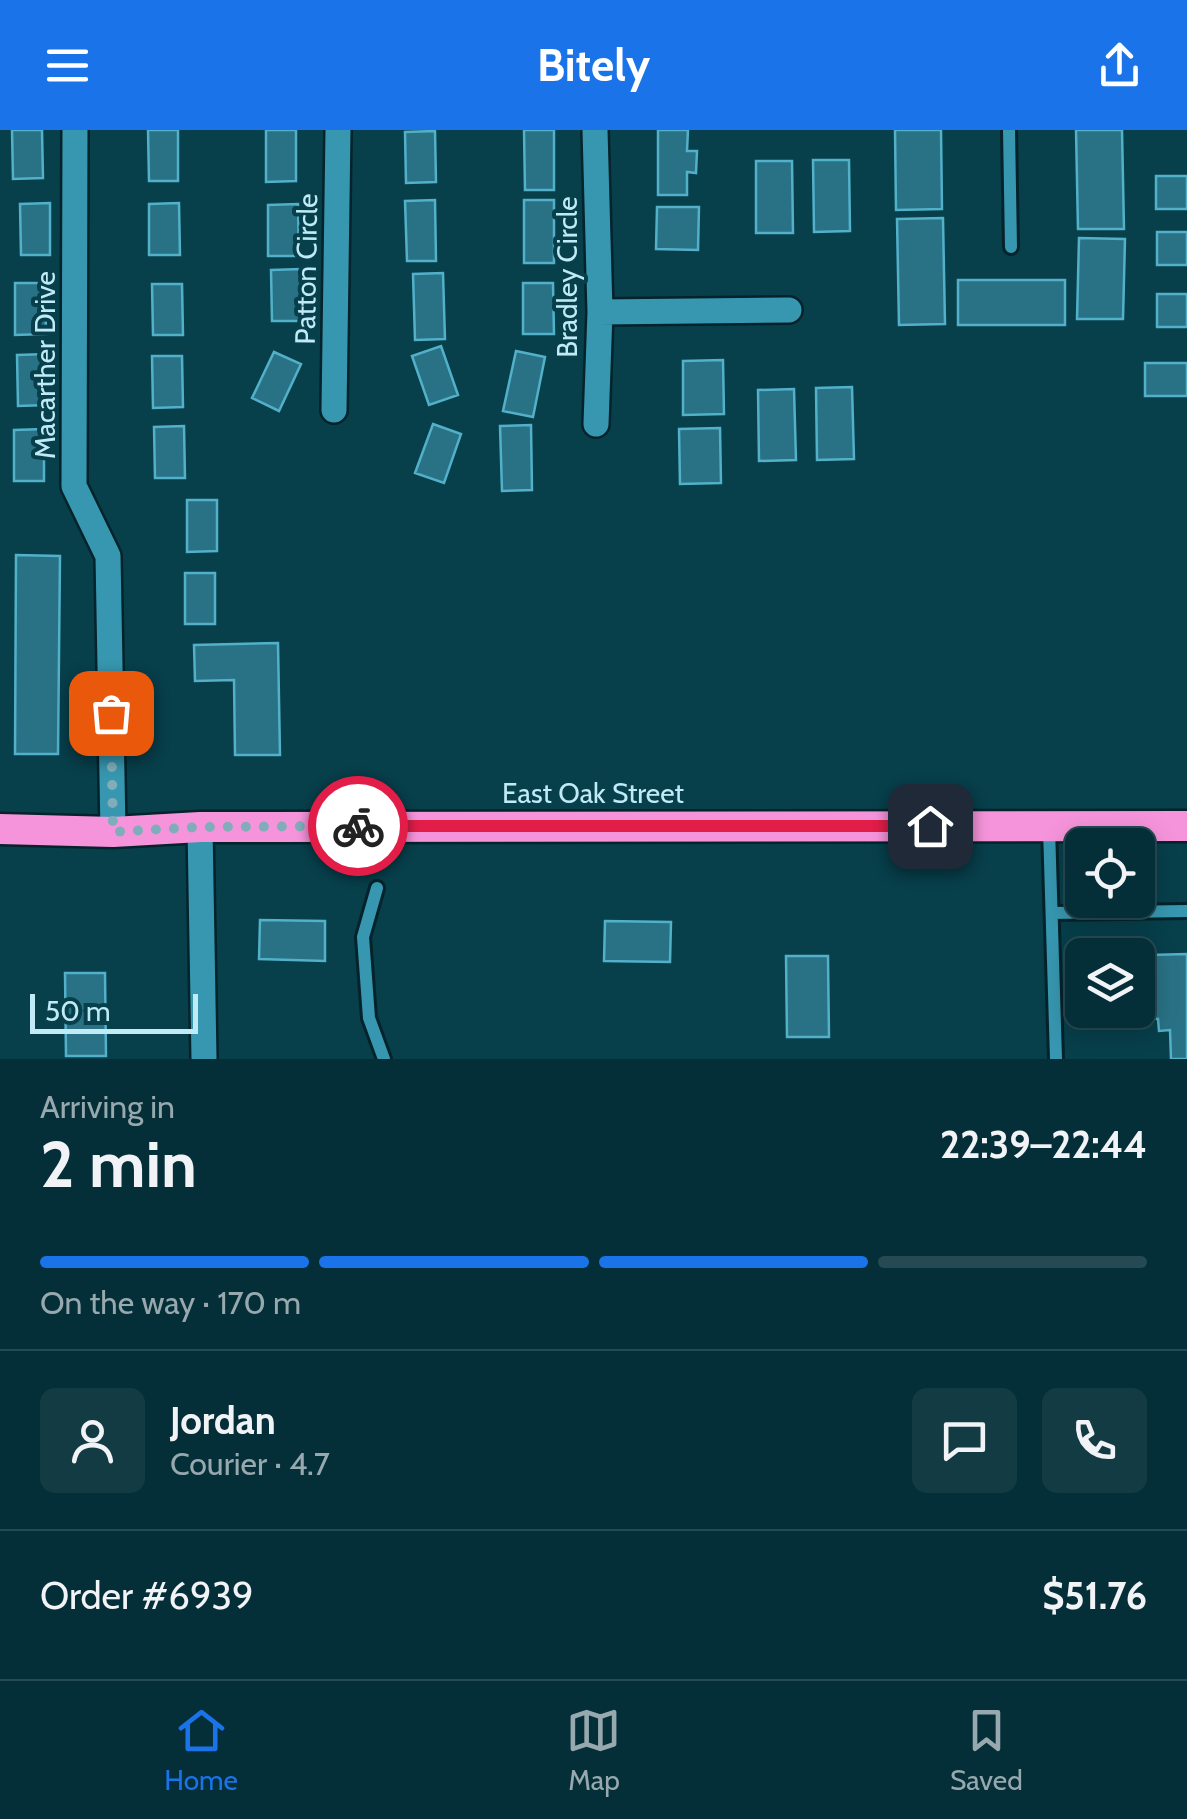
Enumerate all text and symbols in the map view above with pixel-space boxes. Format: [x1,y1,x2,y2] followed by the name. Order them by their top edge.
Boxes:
[40,38,95,93] icon: menu
[537,38,650,92] text: Bitely
[1092,38,1147,93] icon: share
[288,193,324,345] street label: Patton Circle
[550,196,584,358] street label: Bradley Circle
[28,271,62,459] street label: Macarther Drive
[69,671,154,756] pin
[84,686,139,741] icon: bag
[308,776,408,876] courier
[502,776,684,810] street label: East Oak Street
[888,784,973,869] pin
[331,799,386,854] icon: bike
[903,799,958,854] icon: home
[1065,828,1155,1028] map controls
[1065,828,1155,918] button: locate
[1065,938,1155,1028] button: layers
[30,989,198,1034] scale bar
[45,994,111,1028] text: 50 m
[40,1087,175,1126] text: Arriving in
[940,1121,1147,1168] text: 22:39–22:44
[40,1124,197,1203] text: 2 min
[40,1283,301,1322] text: On the way · 170 m
[40,1388,145,1493] button: person
[912,1388,1017,1493] button: chat
[1042,1388,1147,1493] button: phone
[170,1397,276,1444] text: Jordan
[170,1444,330,1483] text: Courier · 4.7
[40,1572,254,1619] text: Order #6939
[1042,1572,1147,1619] text: $51.76
[164,1703,238,1797] tab: Home
[566,1703,621,1797] tab: Map
[950,1703,1023,1797] tab: Saved

